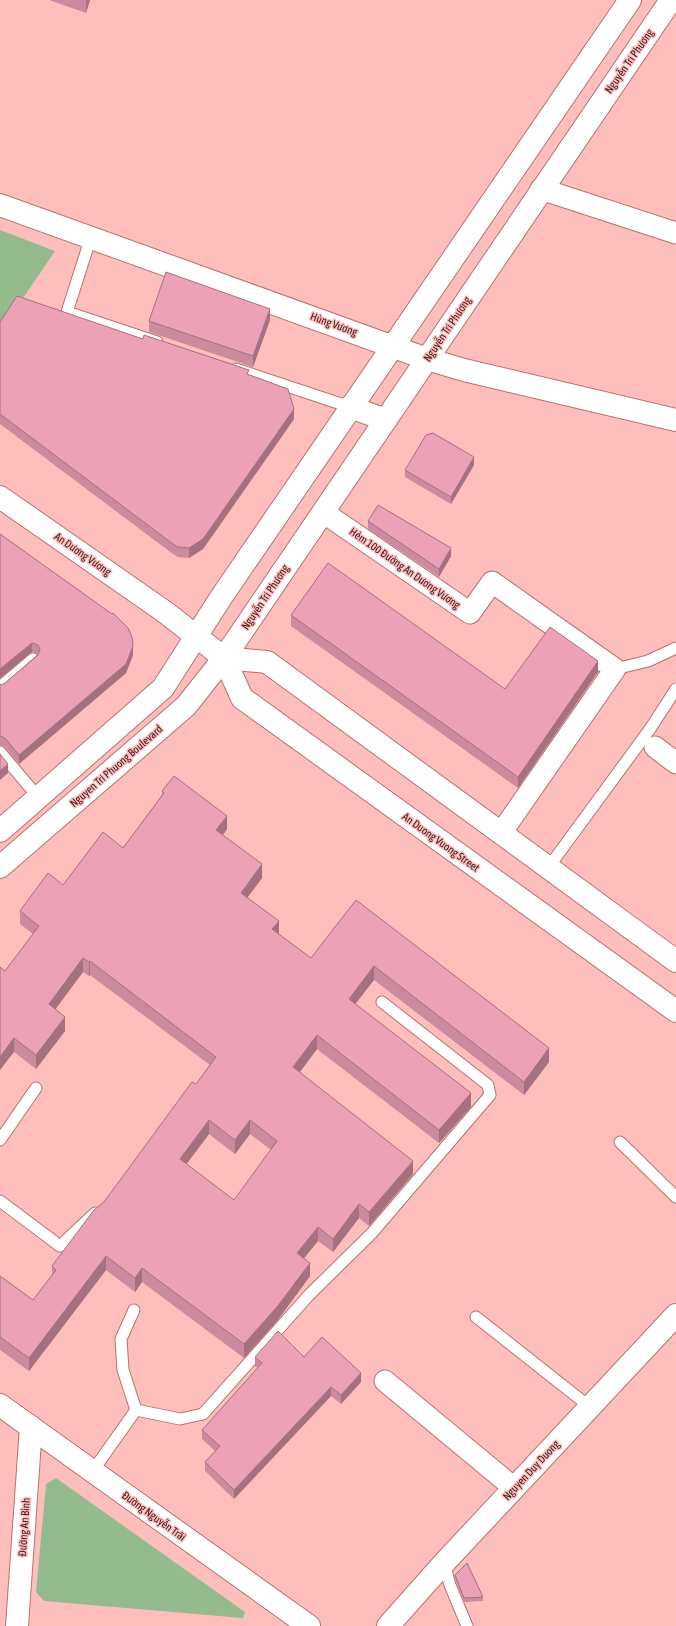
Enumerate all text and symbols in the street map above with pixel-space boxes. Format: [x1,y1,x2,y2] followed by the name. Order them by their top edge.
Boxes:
[602,26,656,95] street label: Nguyễn Tri Phương
[421,294,473,364] street label: Nguyễn Tri Phương
[309,310,359,338] street label: Hùng Vương
[347,525,463,611] street label: Hẻm 100 Đường An Dương Vương
[52,530,114,578] street label: An Dương Vương
[239,562,291,632] street label: Nguyễn Tri Phương
[67,723,165,809] street label: Nguyen Tri Phuong Boulevard
[400,810,482,874] street label: An Duong Vuong Street
[500,1438,562,1502] street label: Nguyen Duy Duong
[120,1489,188,1543] street label: Đường Nguyễn Trãi
[16,1497,32,1557] street label: Đường An Bình

